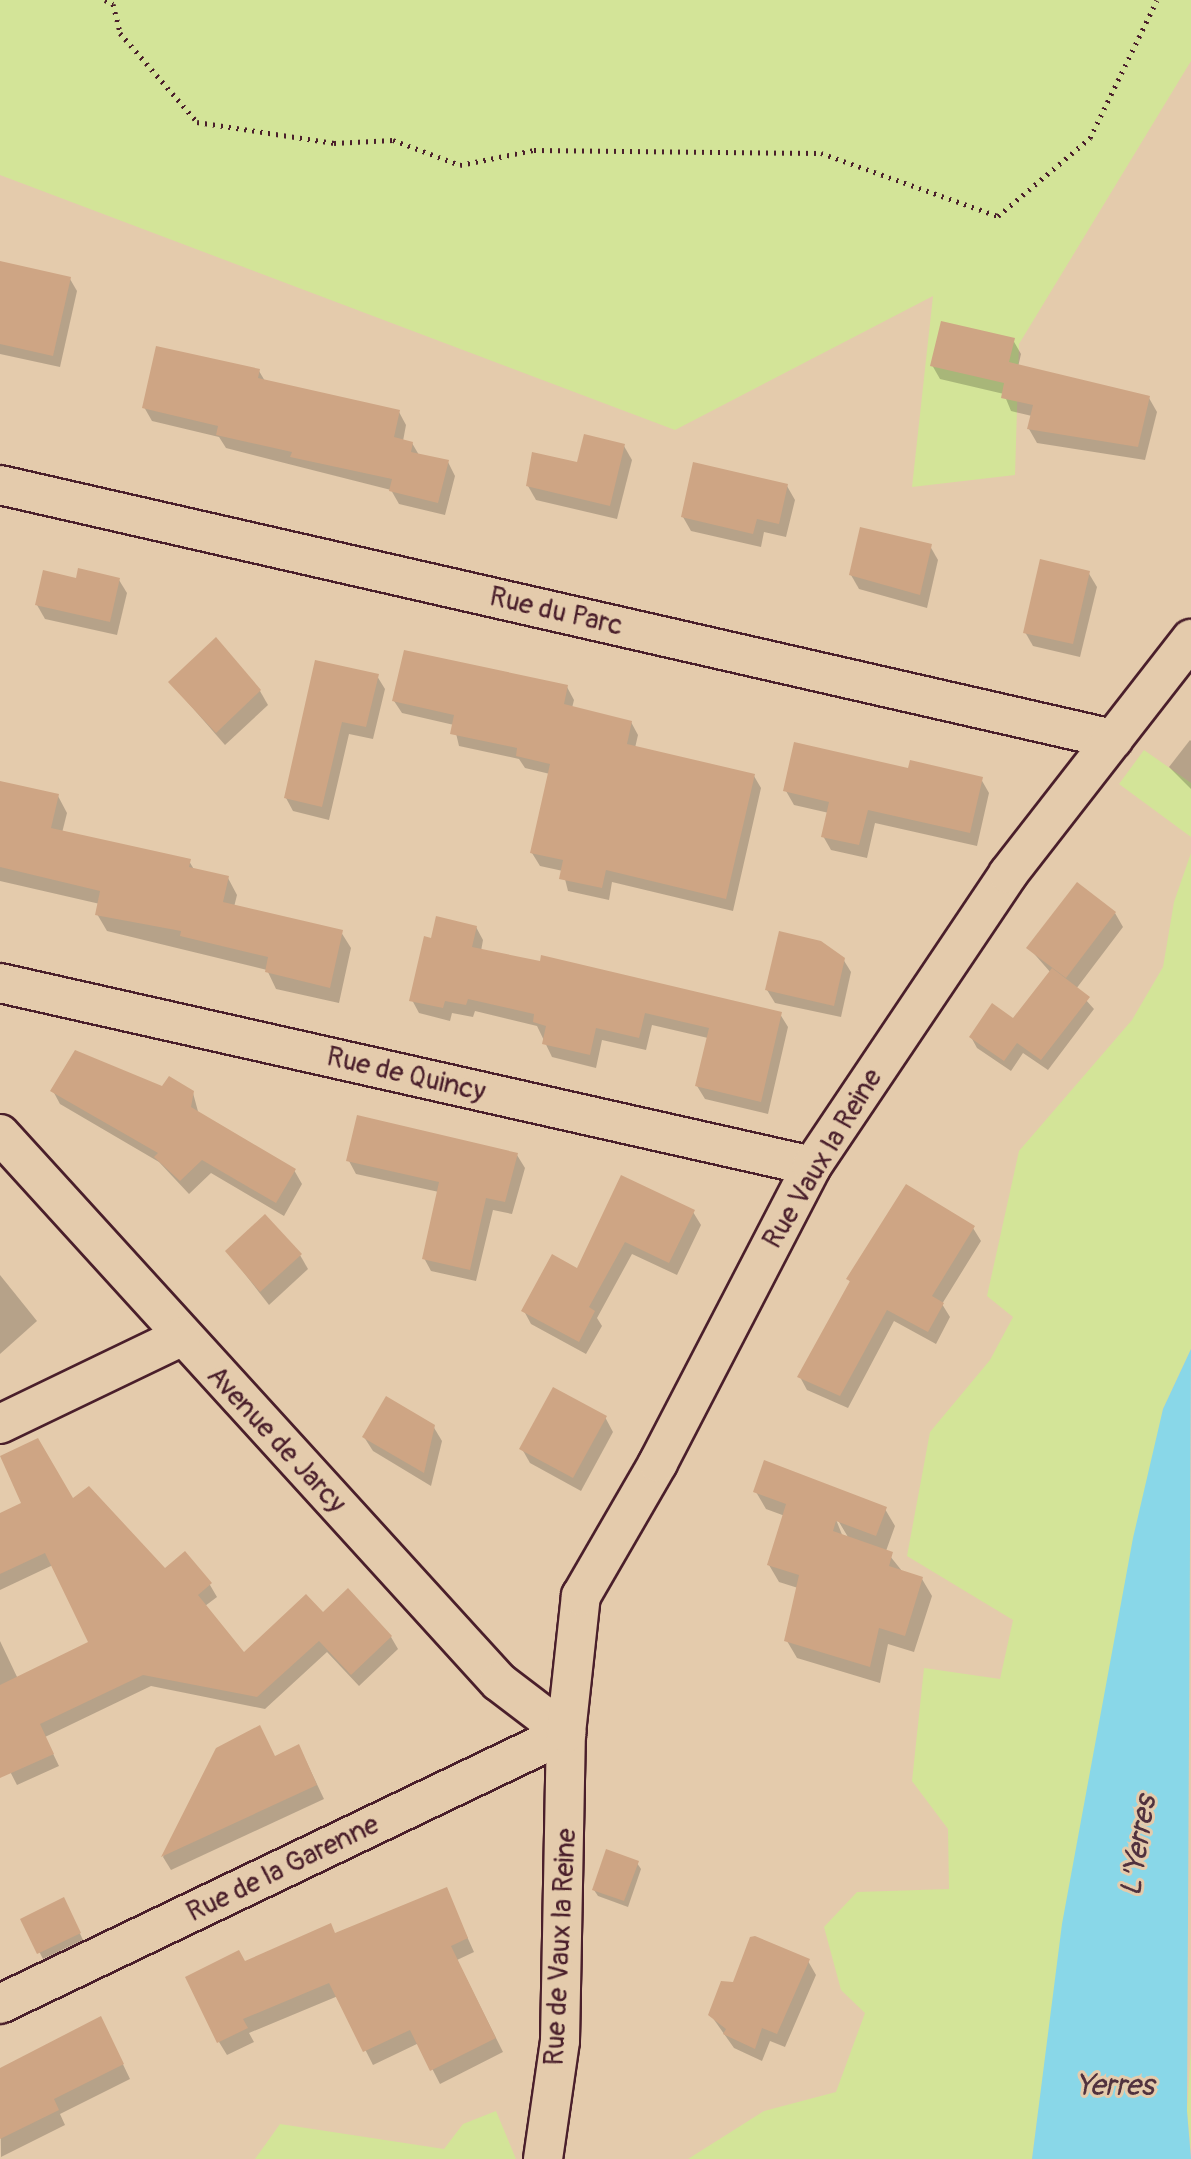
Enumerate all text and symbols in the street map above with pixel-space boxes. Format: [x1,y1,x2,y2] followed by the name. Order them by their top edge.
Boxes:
[486,580,626,644] street label: Rue du Parc
[323,1040,489,1110] street label: Rue de Quincy
[756,1063,890,1255] street label: Rue Vaux la Reine
[199,1360,353,1520] street label: Avenue de Jarcy
[1113,1793,1165,1899] water label: L'Yerres
[181,1808,385,1930] street label: Rue de la Garenne
[538,1827,584,2067] street label: Rue de Vaux la Reine
[1076,2068,1154,2104] water label: Yerres

